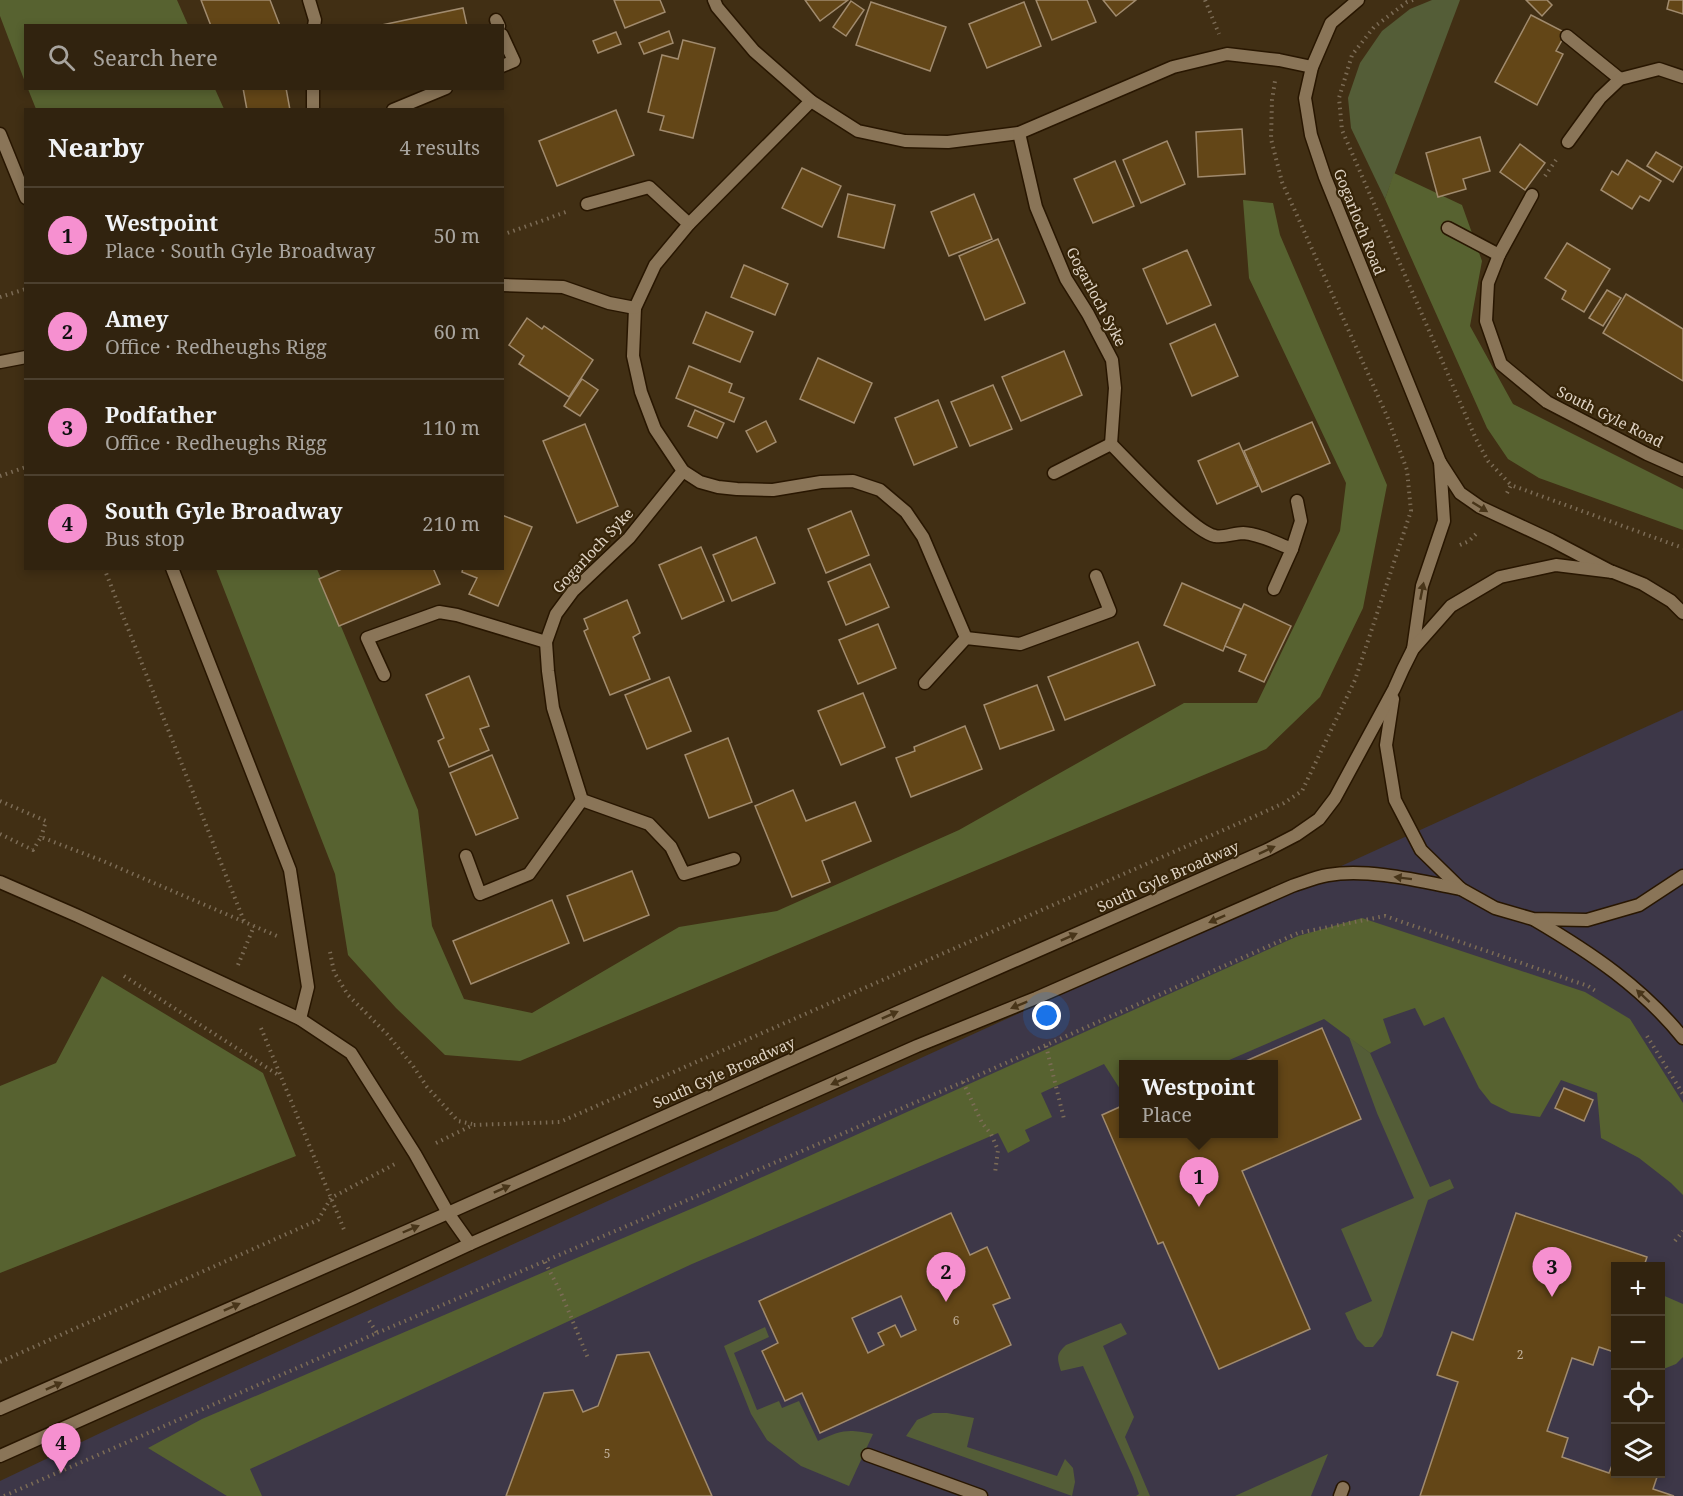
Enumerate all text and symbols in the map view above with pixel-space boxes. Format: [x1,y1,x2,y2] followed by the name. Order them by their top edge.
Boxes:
[24,24,504,90] search box
[45,41,78,74] icon: search
[93,42,218,72] text: Search here
[48,129,144,165] text: Nearby
[400,134,480,161] text: 4 results
[1329,165,1390,278] street label: Gogarloch Road
[105,207,218,237] text: Westpoint
[62,222,73,249] text: 1
[434,222,480,249] text: 50 m
[105,237,375,264] text: Place · South Gyle Broadway
[1062,243,1132,350] street label: Gogarloch Syke
[105,303,169,333] text: Amey
[62,318,73,345] text: 2
[434,318,480,345] text: 60 m
[105,333,327,360] text: Office · Redheughs Rigg
[1554,381,1667,452] street label: South Gyle Road
[105,399,217,429] text: Podfather
[62,414,73,441] text: 3
[422,414,480,441] text: 110 m
[105,429,327,456] text: Office · Redheughs Rigg
[105,495,343,525] text: South Gyle Broadway
[1472,501,1488,512] one-way arrow
[547,503,637,597] street label: Gogarloch Syke
[62,510,73,537] text: 4
[422,510,480,537] text: 210 m
[105,525,185,552] text: Bus stop
[1418,581,1427,600] one-way arrow
[1093,836,1242,916] street label: South Gyle Broadway
[1258,845,1275,854] one-way arrow
[1393,873,1412,883] one-way arrow
[1207,914,1225,924] one-way arrow
[1060,931,1078,941] one-way arrow
[1636,989,1650,1003] one-way arrow
[1010,1001,1028,1010] one-way arrow
[1032,1001,1061,1030] your location
[882,1010,900,1020] one-way arrow
[649,1032,798,1112] street label: South Gyle Broadway
[1119,1060,1278,1138] popup
[1142,1071,1255,1101] text: Westpoint
[830,1076,848,1086] one-way arrow
[1142,1101,1192,1128] text: Place
[1180,1158,1218,1207] pin: 1
[493,1185,510,1194] one-way arrow
[402,1224,420,1234] one-way arrow
[1532,1248,1572,1297] pin: 3
[926,1252,966,1302] pin: 2
[1611,1262,1665,1478] map controls
[1611,1262,1665,1316] button: +
[223,1302,241,1311] one-way arrow
[953,1312,960,1329] house number: 6
[1611,1316,1665,1370] button: −
[1517,1346,1523,1363] house number: 2
[1611,1370,1665,1424] button: locate
[45,1381,62,1390] one-way arrow
[42,1424,80,1473] pin: 4
[1611,1424,1665,1478] button: layers
[604,1445,610,1462] house number: 5

